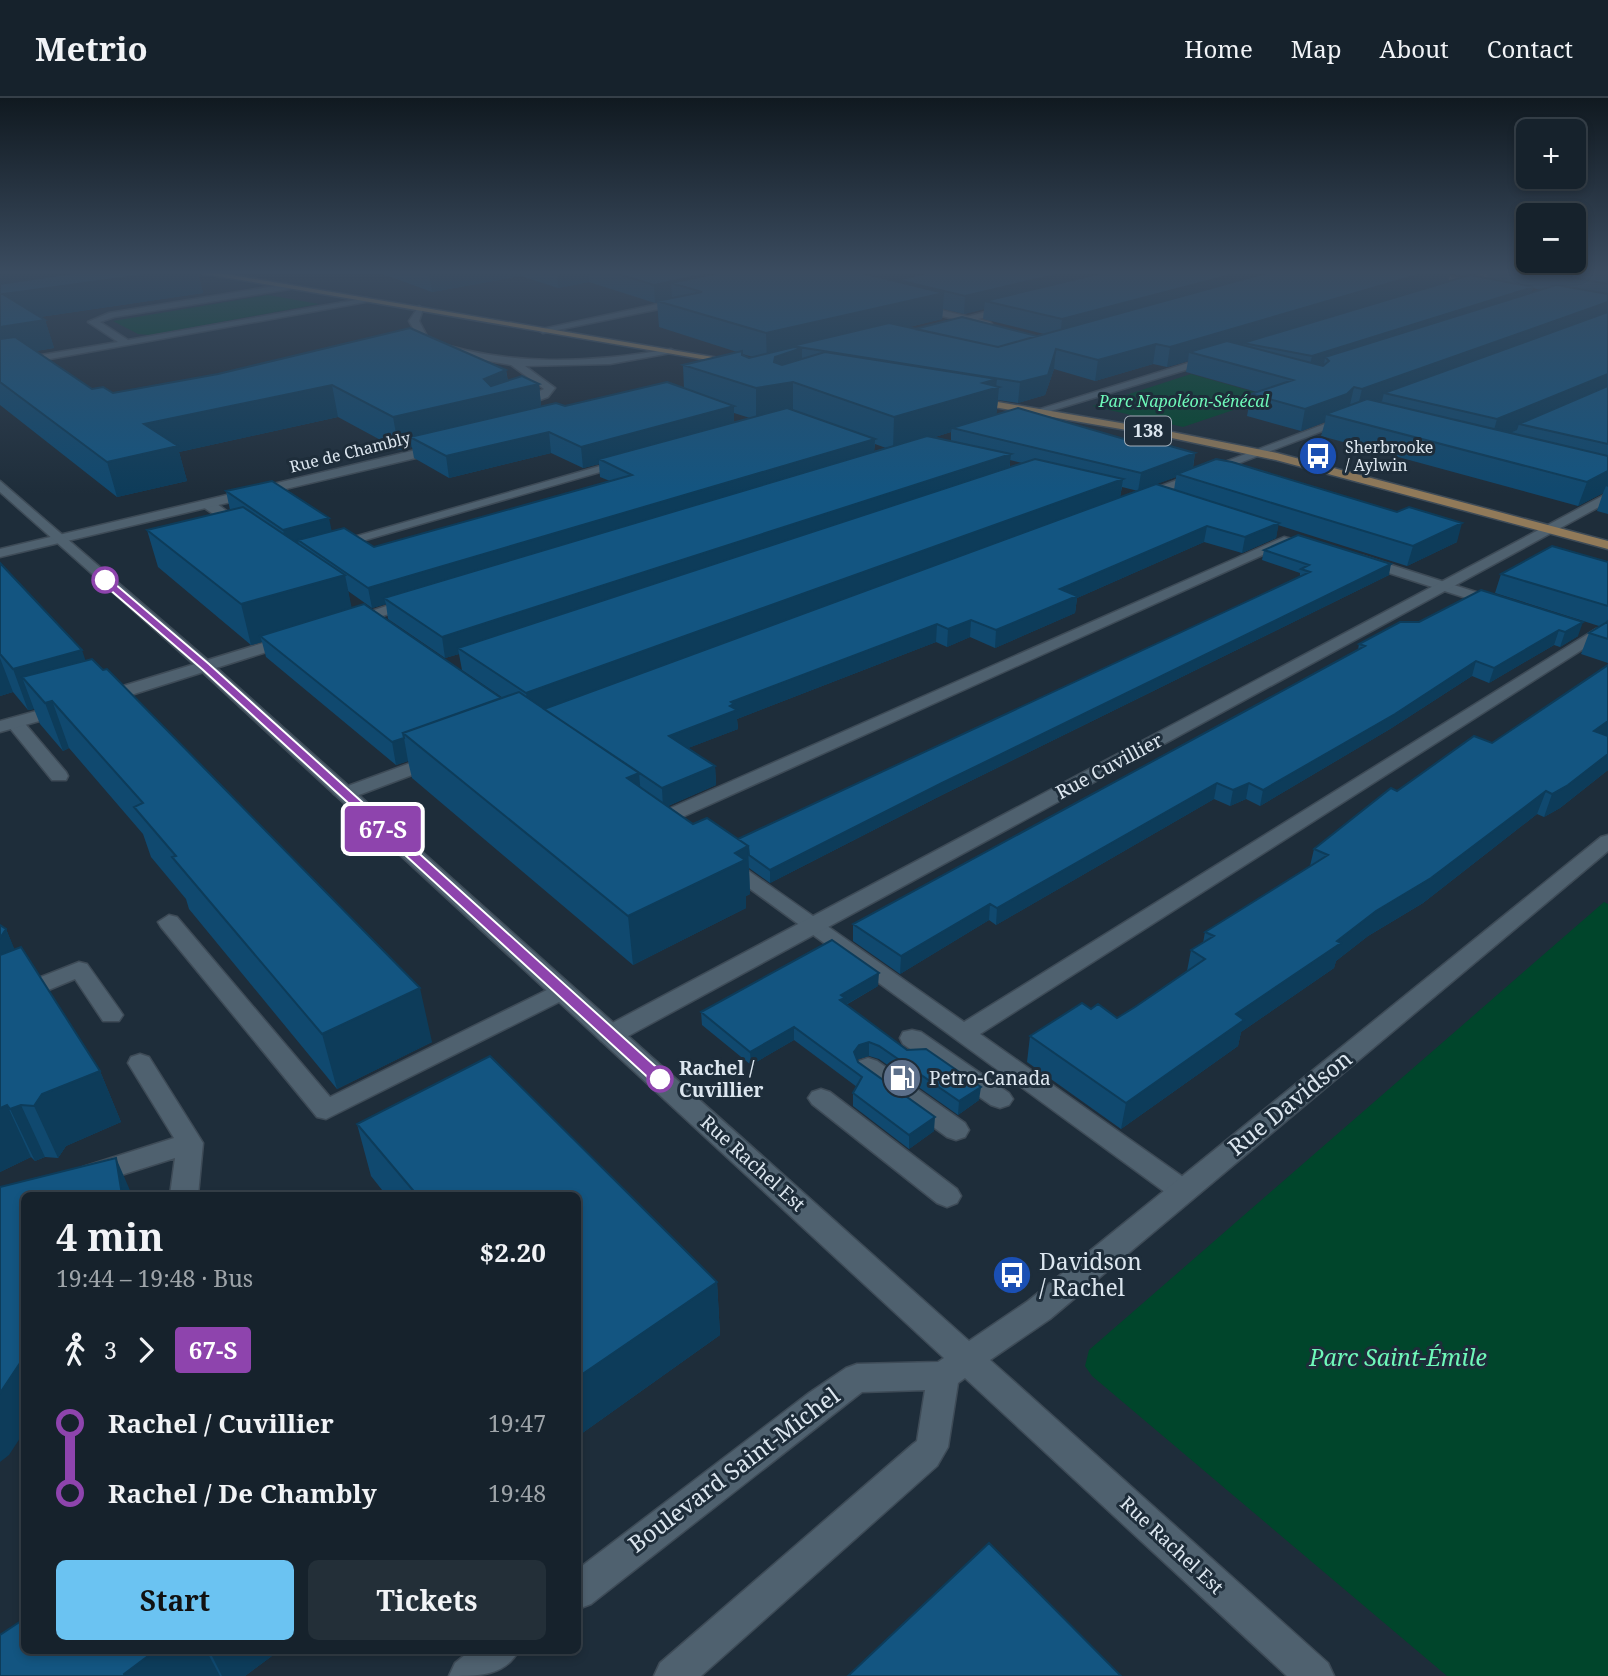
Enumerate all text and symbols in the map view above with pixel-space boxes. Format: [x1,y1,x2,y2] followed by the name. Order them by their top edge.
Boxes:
[35,26,148,71] text: Metrio
[1184,32,1253,65] text: Home
[1291,32,1342,65] text: Map
[1380,32,1449,65] text: About
[1487,32,1573,65] text: Contact
[1516,119,1586,273] map controls
[1516,119,1586,189] button: +
[1516,203,1586,273] button: −
[1098,390,1269,412] park label: Parc Napoléon-Sénécal
[1125,416,1171,446] road number: 138
[287,426,414,478] street label: Rue de Chambly
[1297,435,1339,477] bus stop icon: Sherbrooke / Aylwin
[1345,436,1433,476] place label: Sherbrooke / Aylwin
[92,567,118,593] unlabelled marker
[1051,727,1167,805] street label: Rue Cuvillier
[334,806,432,852] line badge: 67-S
[359,812,407,845] text: 67-S
[1221,1042,1358,1162] street label: Rue Davidson
[679,1055,764,1103] place label: Rachel / Cuvillier
[881,1057,923,1099] fuel station icon: Petro-Canada
[929,1065,1051,1091] place label: Petro-Canada
[647,1066,673,1092] marker: Rachel / Cuvillier
[695,1109,811,1217] street label: Rue Rachel Est
[56,1210,164,1262] text: 4 min
[480,1234,546,1270] text: $2.20
[1039,1245,1142,1303] place label: Davidson / Rachel
[991,1254,1033,1296] bus stop icon: Davidson / Rachel
[56,1262,253,1294] text: 19:44 – 19:48 · Bus
[56,1331,94,1369] icon: walk
[127,1331,165,1369] icon: forward
[189,1333,237,1366] text: 67-S
[104,1334,117,1366] text: 3
[1308,1341,1487,1373] park label: Parc Saint-Émile
[621,1379,846,1559] street label: Boulevard Saint-Michel
[108,1405,334,1441] text: Rachel / Cuvillier
[488,1407,546,1439] text: 19:47
[108,1475,377,1511] text: Rachel / De Chambly
[488,1477,546,1509] text: 19:48
[1115,1490,1229,1600] street label: Rue Rachel Est
[56,1560,294,1640] button: Start
[308,1560,546,1640] button: Tickets

